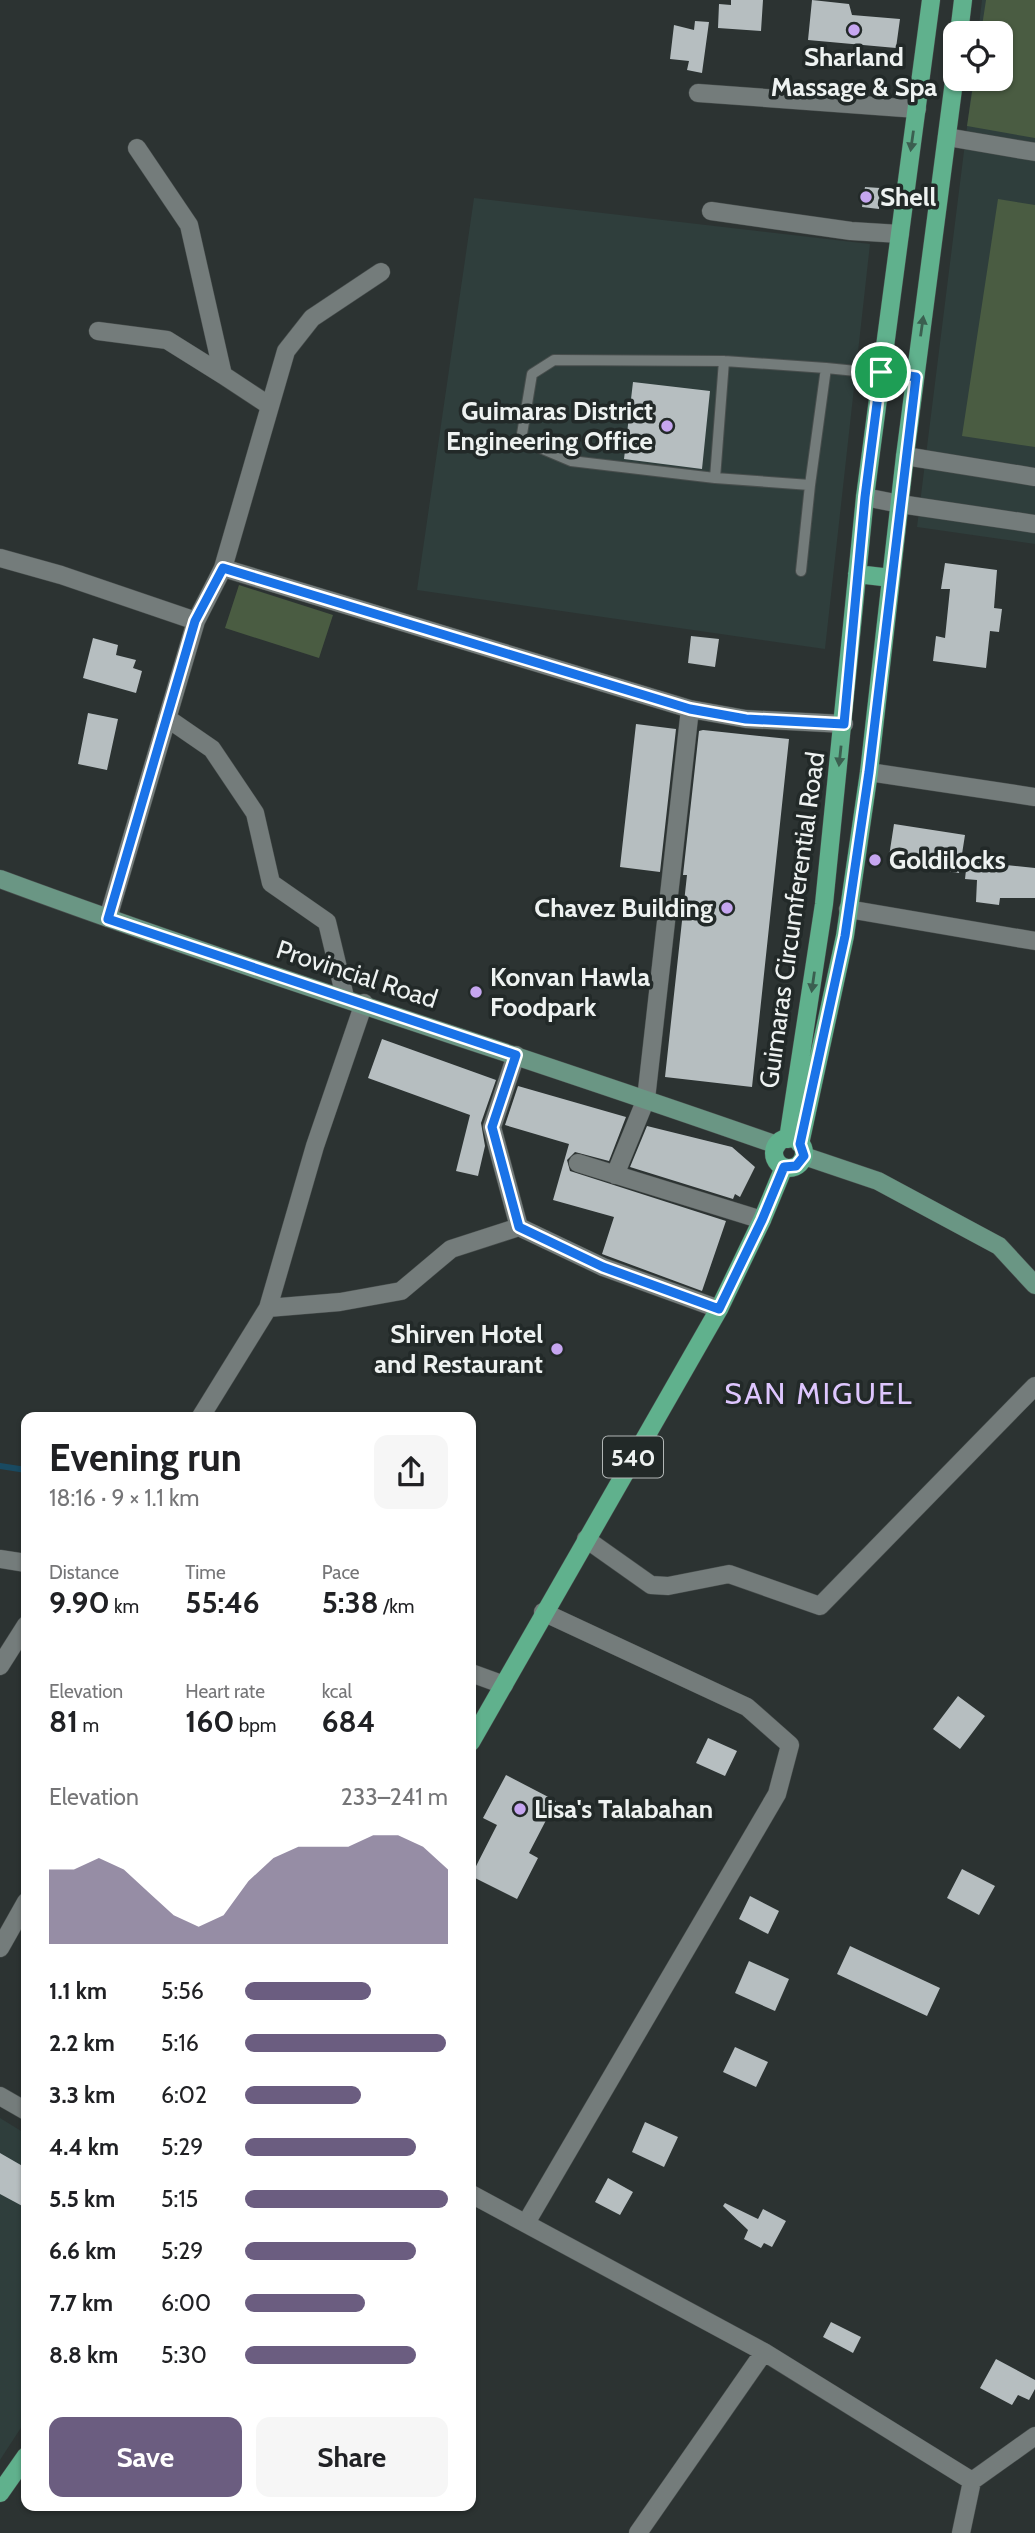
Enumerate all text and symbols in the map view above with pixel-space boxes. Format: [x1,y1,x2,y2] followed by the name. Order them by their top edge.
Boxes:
[943,21,1013,91] map controls
[943,21,1013,91] button: locate
[846,22,862,38] marker: Sharland Massage & Spa
[771,41,937,103] place label: Sharland Massage & Spa
[907,130,918,152] one-way arrow
[880,181,936,213] place label: Shell
[858,189,874,205] marker: Shell
[917,315,928,337] one-way arrow
[851,342,911,402] pin
[862,353,900,391] icon: arrive
[446,395,653,457] place label: Guimaras District Engineering Office
[659,418,675,434] marker: Guimaras District Engineering Office
[835,745,846,767] one-way arrow
[753,750,831,1090] street label: Guimaras Circumferential Road
[889,844,1006,876] place label: Goldilocks
[867,852,883,868] marker: Goldilocks
[534,892,713,924] place label: Chavez Building
[719,900,735,916] marker: Chavez Building
[272,933,442,1015] street label: Provincial Road
[490,961,650,1023] place label: Konvan Hawla Foodpark
[807,971,818,993] one-way arrow
[468,984,484,1000] marker: Konvan Hawla Foodpark
[374,1318,543,1380] place label: Shirven Hotel and Restaurant
[549,1341,565,1357] marker: Shirven Hotel and Restaurant
[724,1375,914,1412] district label: SAN MIGUEL
[49,1434,242,1481] text: Evening run
[374,1435,448,1509] button: share
[603,1436,663,1478] road number: 540
[49,1484,199,1512] text: 18:16 · 9 × 1.1 km
[49,1561,119,1584] text: Distance
[185,1561,226,1584] text: Time
[322,1561,360,1584] text: Pace
[49,1584,110,1621] text: 9.90
[185,1584,260,1621] text: 55:46
[322,1584,379,1621] text: 5:38
[110,1595,139,1618] text: km
[379,1595,414,1618] text: /km
[49,1680,123,1703] text: Elevation
[185,1680,265,1703] text: Heart rate
[322,1680,352,1703] text: kcal
[49,1703,78,1740] text: 81
[185,1703,234,1740] text: 160
[322,1703,375,1740] text: 684
[78,1714,99,1737] text: m
[234,1714,277,1737] text: bpm
[49,1783,139,1811] text: Elevation
[341,1783,448,1811] text: 233–241 m
[534,1793,713,1825] place label: Lisa's Talabahan
[512,1801,528,1817] marker: Lisa's Talabahan
[49,1977,107,2005] text: 1.1 km
[161,1977,204,2005] text: 5:56
[49,2029,115,2057] text: 2.2 km
[161,2029,199,2057] text: 5:16
[49,2081,115,2109] text: 3.3 km
[161,2081,207,2109] text: 6:02
[49,2133,119,2161] text: 4.4 km
[161,2133,203,2161] text: 5:29
[49,2185,115,2213] text: 5.5 km
[161,2185,198,2213] text: 5:15
[49,2237,116,2265] text: 6.6 km
[161,2237,203,2265] text: 5:29
[49,2289,113,2317] text: 7.7 km
[161,2289,211,2317] text: 6:00
[49,2341,118,2369] text: 8.8 km
[161,2341,207,2369] text: 5:30
[49,2417,242,2497] button: Save
[256,2417,448,2497] button: Share

